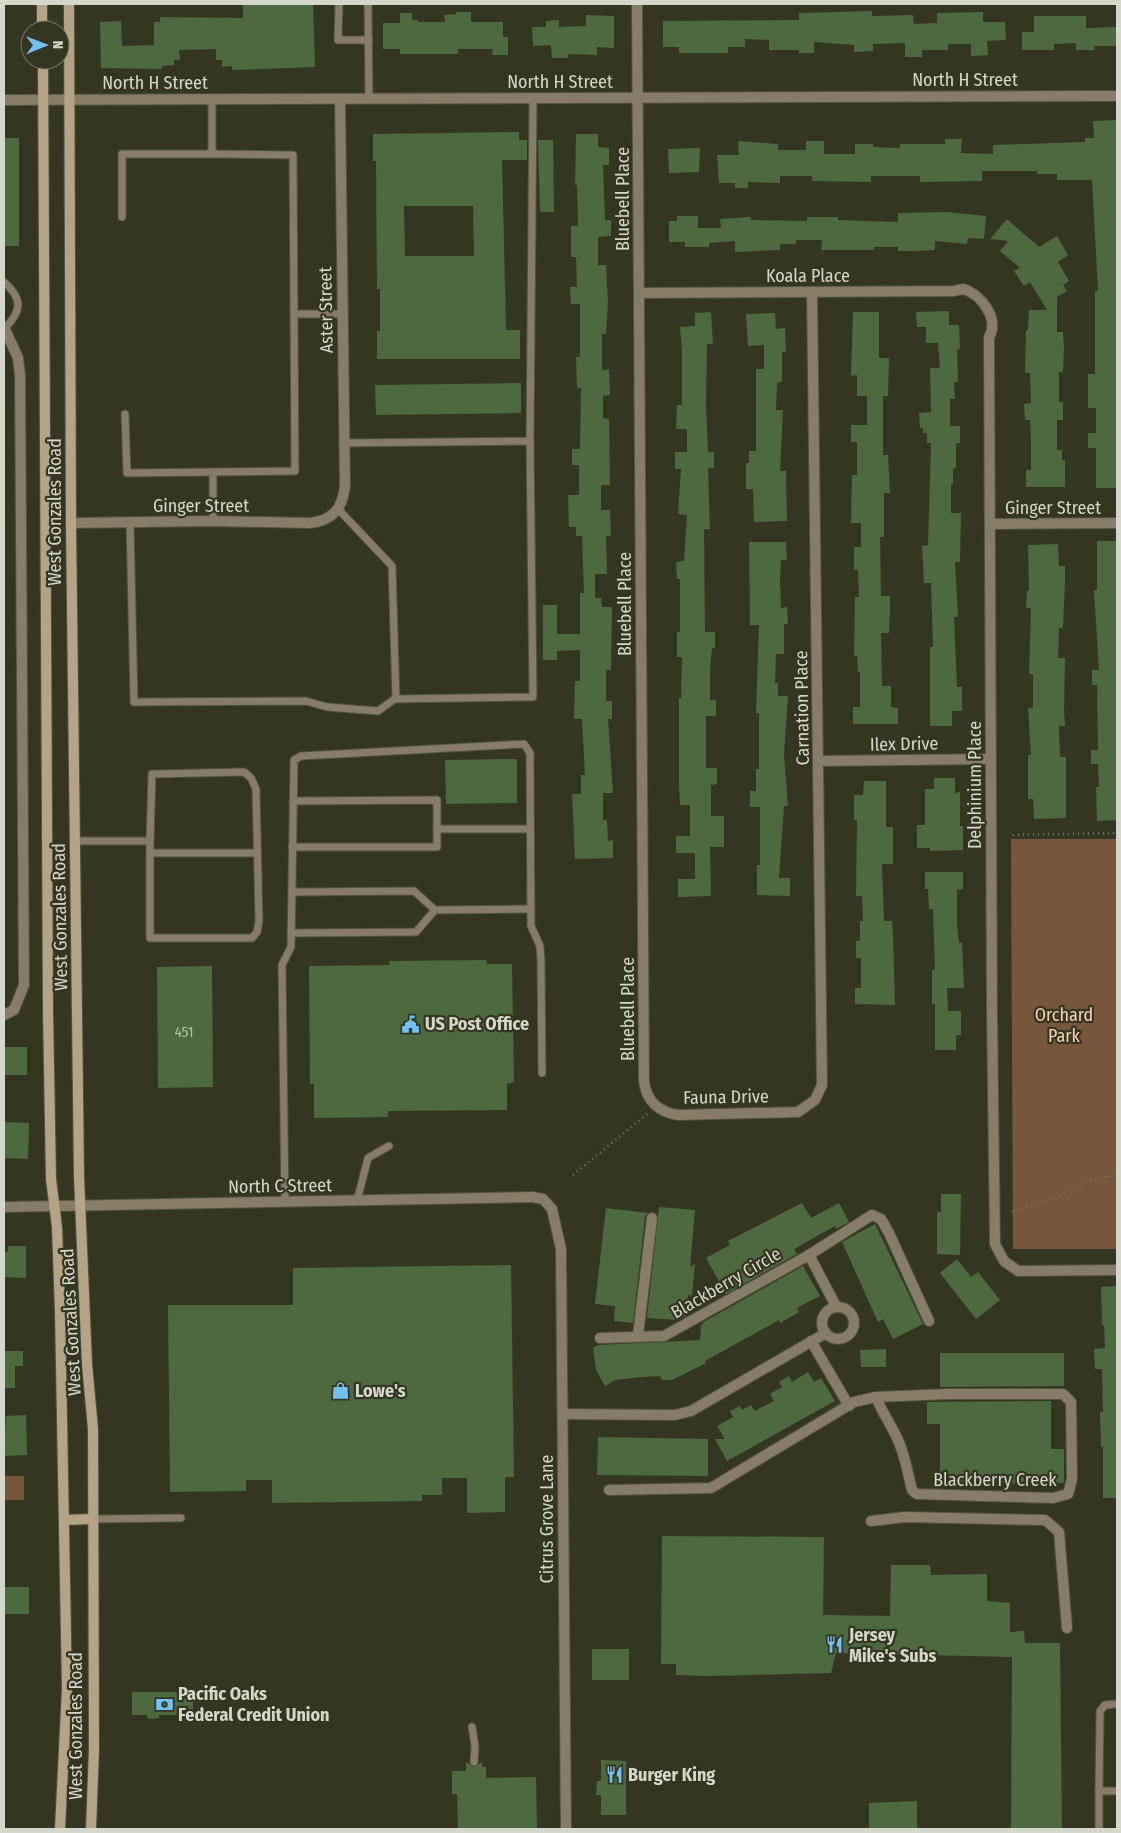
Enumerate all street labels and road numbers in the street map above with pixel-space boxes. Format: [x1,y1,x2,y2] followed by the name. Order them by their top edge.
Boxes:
[912,69,1018,91] street label: North H Street
[507,71,613,93] street label: North H Street
[102,72,208,94] street label: North H Street
[612,147,634,251] street label: Bluebell Place
[766,265,850,287] street label: Koala Place
[314,266,338,353] street label: Aster Street
[44,438,66,586] street label: West Gonzales Road
[153,495,249,517] street label: Ginger Street
[1005,497,1101,519] street label: Ginger Street
[614,552,636,656] street label: Bluebell Place
[790,650,814,766] street label: Carnation Place
[964,721,986,849] street label: Delphinium Place
[870,732,938,756] street label: Ilex Drive
[48,843,72,991] street label: West Gonzales Road
[617,957,639,1061] street label: Bluebell Place
[683,1085,769,1109] street label: Fauna Drive
[228,1174,332,1198] street label: North C Street
[667,1243,785,1323] street label: Blackberry Circle
[56,1248,86,1396] street label: West Gonzales Road
[536,1455,558,1583] street label: Citrus Grove Lane
[933,1469,1057,1491] street label: Blackberry Creek
[65,1652,87,1800] street label: West Gonzales Road

